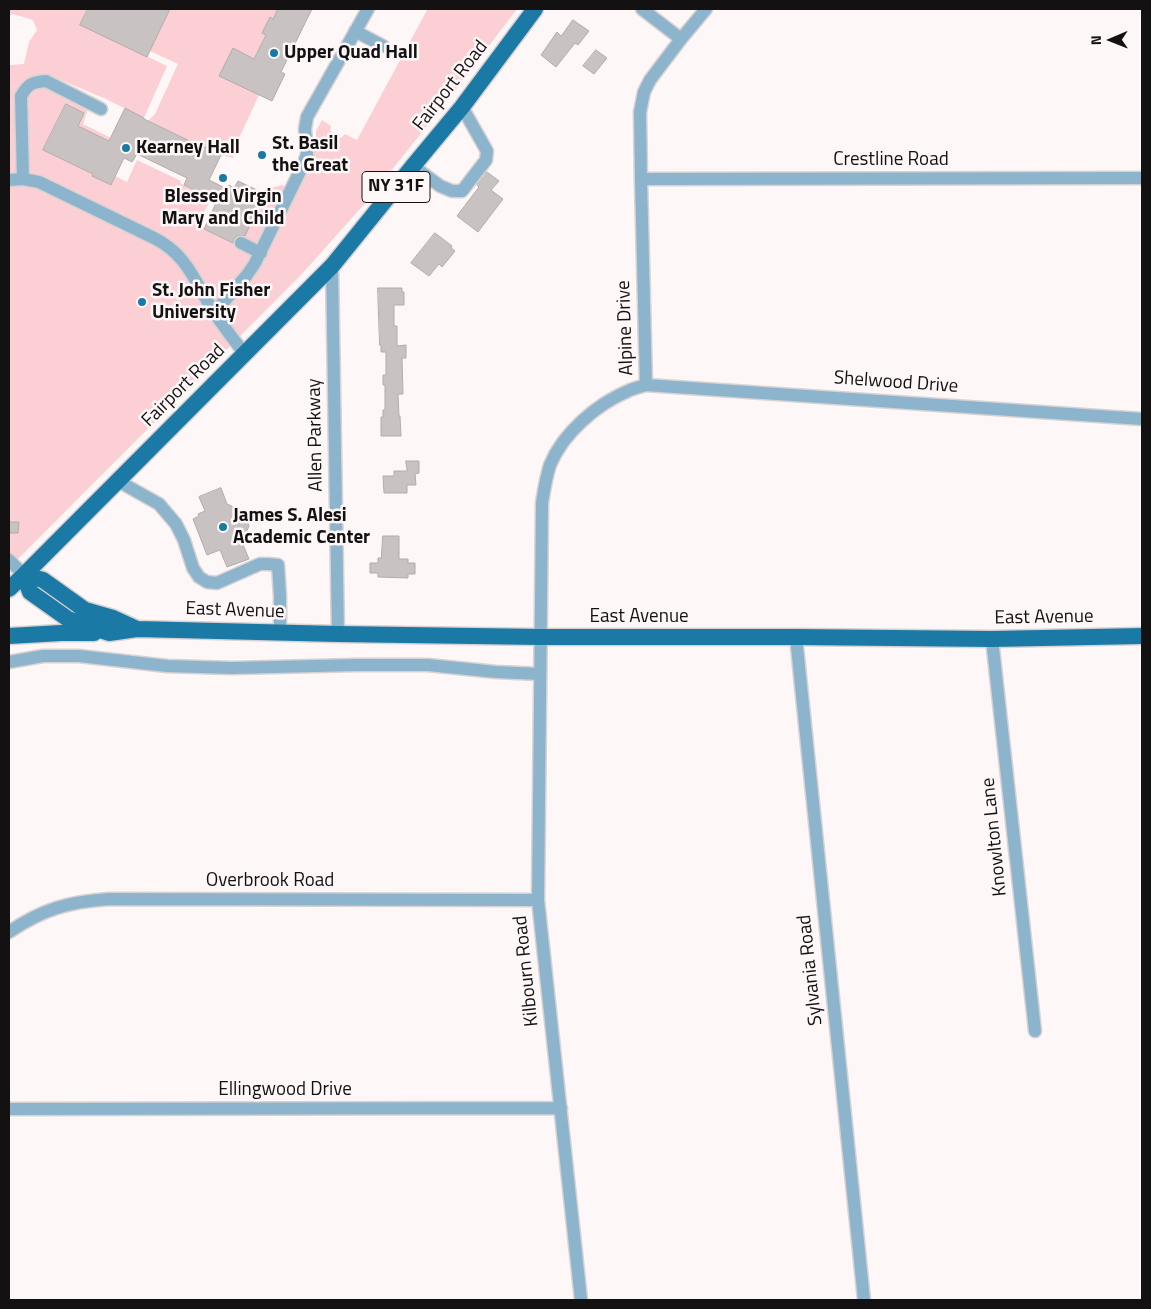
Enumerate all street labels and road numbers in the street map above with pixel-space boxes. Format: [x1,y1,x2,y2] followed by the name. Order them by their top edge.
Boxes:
[409,36,493,136] street label: Fairport Road
[833,149,949,171] street label: Crestline Road
[362,172,430,202] road number: NY 31F
[613,280,639,376] street label: Alpine Drive
[138,340,230,432] street label: Fairport Road
[833,367,959,399] street label: Shelwood Drive
[304,378,328,492] street label: Allen Parkway
[185,598,285,624] street label: East Avenue
[589,606,689,628] street label: East Avenue
[994,606,1094,630] street label: East Avenue
[977,777,1013,897] street label: Knowlton Lane
[206,870,334,892] street label: Overbrook Road
[794,913,828,1027] street label: Sylvania Road
[510,914,544,1028] street label: Kilbourn Road
[218,1079,352,1101] street label: Ellingwood Drive

